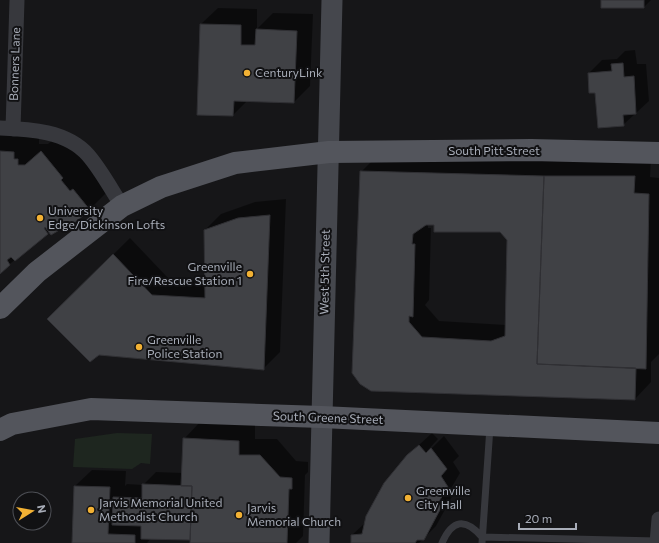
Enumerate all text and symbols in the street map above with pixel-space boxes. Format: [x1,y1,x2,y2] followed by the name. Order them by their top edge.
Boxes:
[6,27,22,101] street label: Bonners Lane
[255,65,323,79] place label: CenturyLink
[242,68,252,78] marker: CenturyLink
[448,143,540,157] street label: South Pitt Street
[48,203,165,231] place label: University Edge/Dickinson Lofts
[35,213,45,223] marker: University Edge/Dickinson Lofts
[316,229,332,315] street label: West 5th Street
[127,259,242,287] place label: Greenville Fire/Rescue Station 1
[245,269,255,279] marker: Greenville Fire/Rescue Station 1
[147,332,222,360] place label: Greenville Police Station
[134,342,144,352] marker: Greenville Police Station
[273,408,384,426] street label: South Greene Street
[416,483,470,511] place label: Greenville City Hall
[12,491,52,531] north arrow
[403,493,413,503] marker: Greenville City Hall
[99,495,222,523] place label: Jarvis Memorial United Methodist Church
[247,500,341,528] place label: Jarvis Memorial Church
[35,504,49,514] text: N
[86,505,96,515] marker: Jarvis Memorial United Methodist Church
[519,505,576,531] scale bar
[234,510,244,520] marker: Jarvis Memorial Church
[525,511,552,525] text: 20 m

